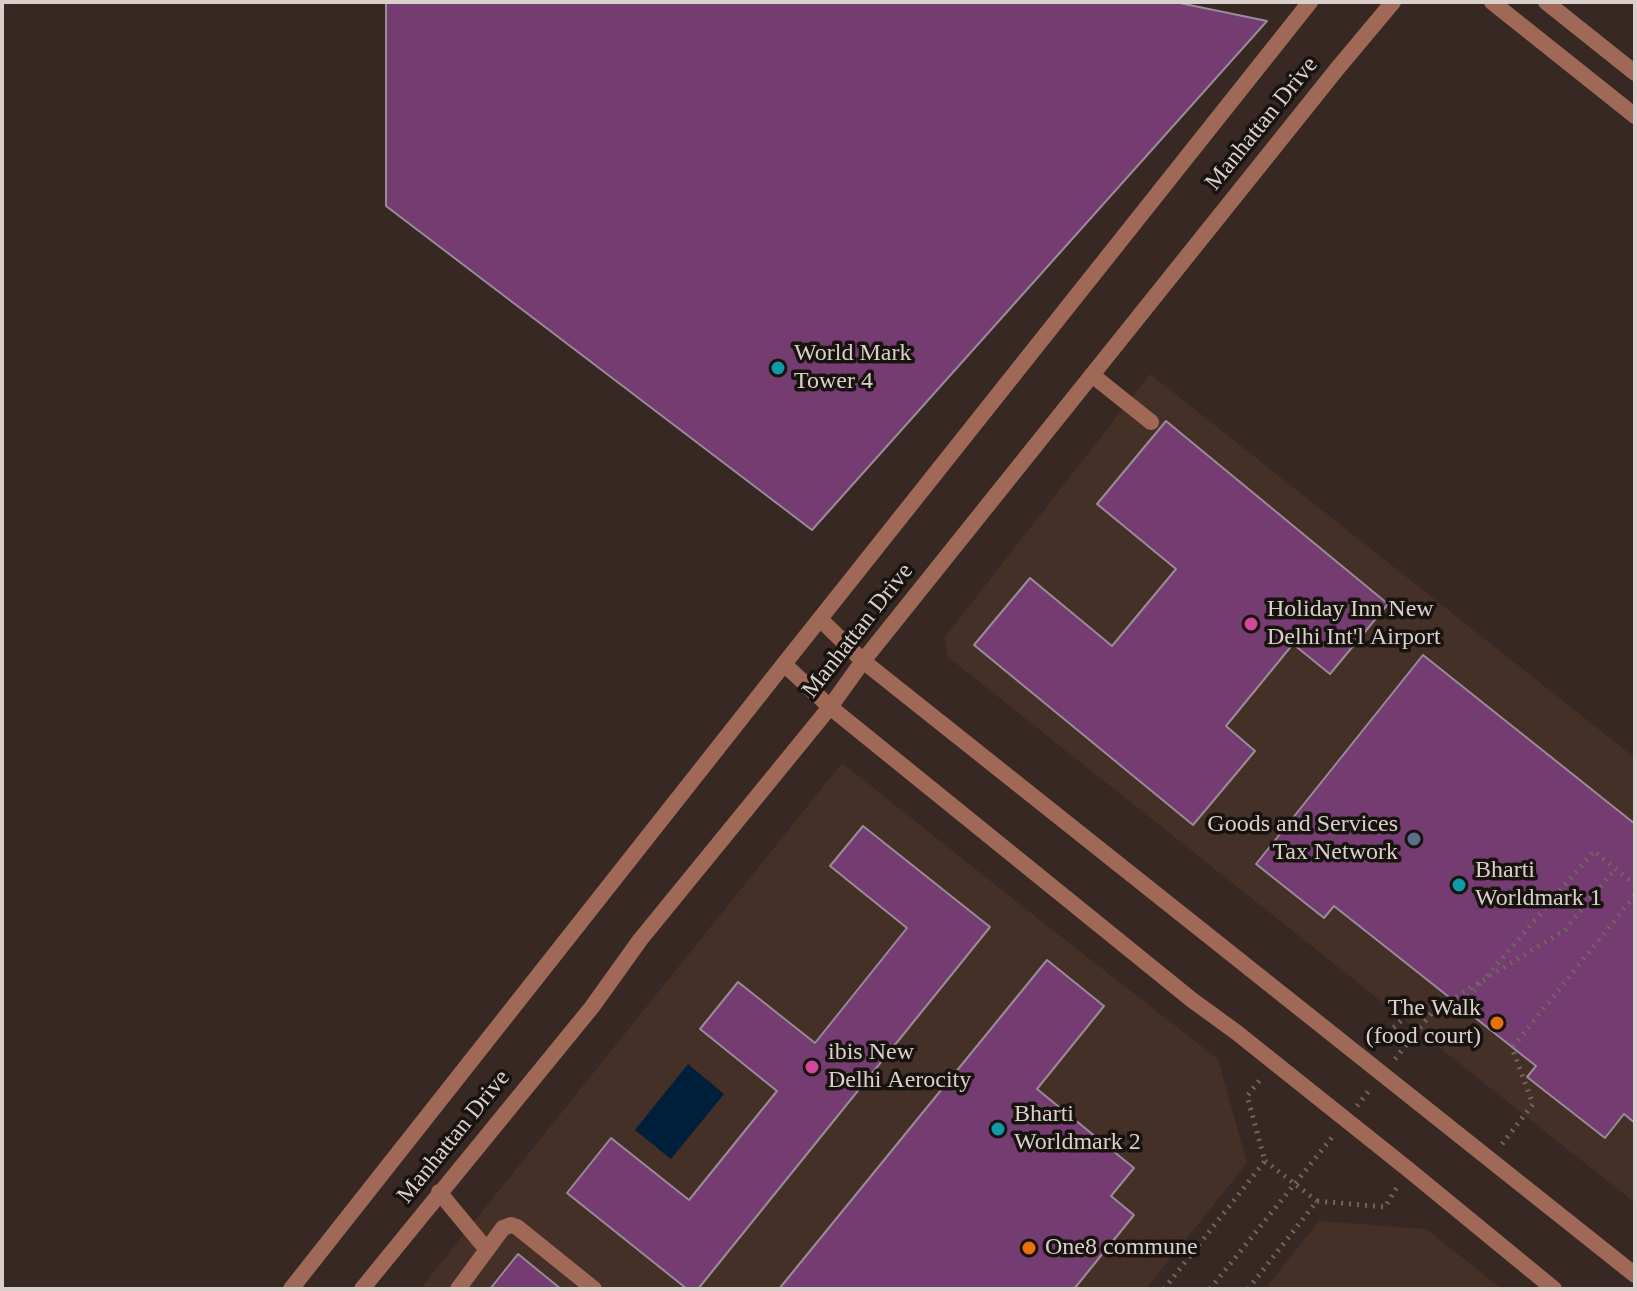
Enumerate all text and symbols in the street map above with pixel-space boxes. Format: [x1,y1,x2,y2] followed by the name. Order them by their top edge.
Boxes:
[1191,41,1333,207] street label: Manhattan Drive
[794,340,925,396] place label: World Mark Tower 4
[769,359,787,377] marker: World Mark Tower 4
[788,547,928,715] street label: Manhattan Drive
[1267,596,1463,652] place label: Holiday Inn New Delhi Int'l Airport
[1242,615,1260,633] marker: Holiday Inn New Delhi Int'l Airport
[1178,811,1398,867] place label: Goods and Services Tax Network
[1405,830,1423,848] marker: Goods and Services Tax Network
[1475,857,1620,913] place label: Bharti Worldmark 1
[1450,876,1468,894] marker: Bharti Worldmark 1
[1346,995,1481,1051] place label: The Walk (food court)
[1488,1014,1506,1032] marker: The Walk (food court)
[828,1039,984,1095] place label: ibis New Delhi Aerocity
[383,1054,525,1220] street label: Manhattan Drive
[803,1058,821,1076] marker: ibis New Delhi Aerocity
[1014,1101,1159,1157] place label: Bharti Worldmark 2
[989,1120,1007,1138] marker: Bharti Worldmark 2
[1045,1234,1226,1262] place label: One8 commune
[1020,1239,1038,1257] marker: One8 commune

